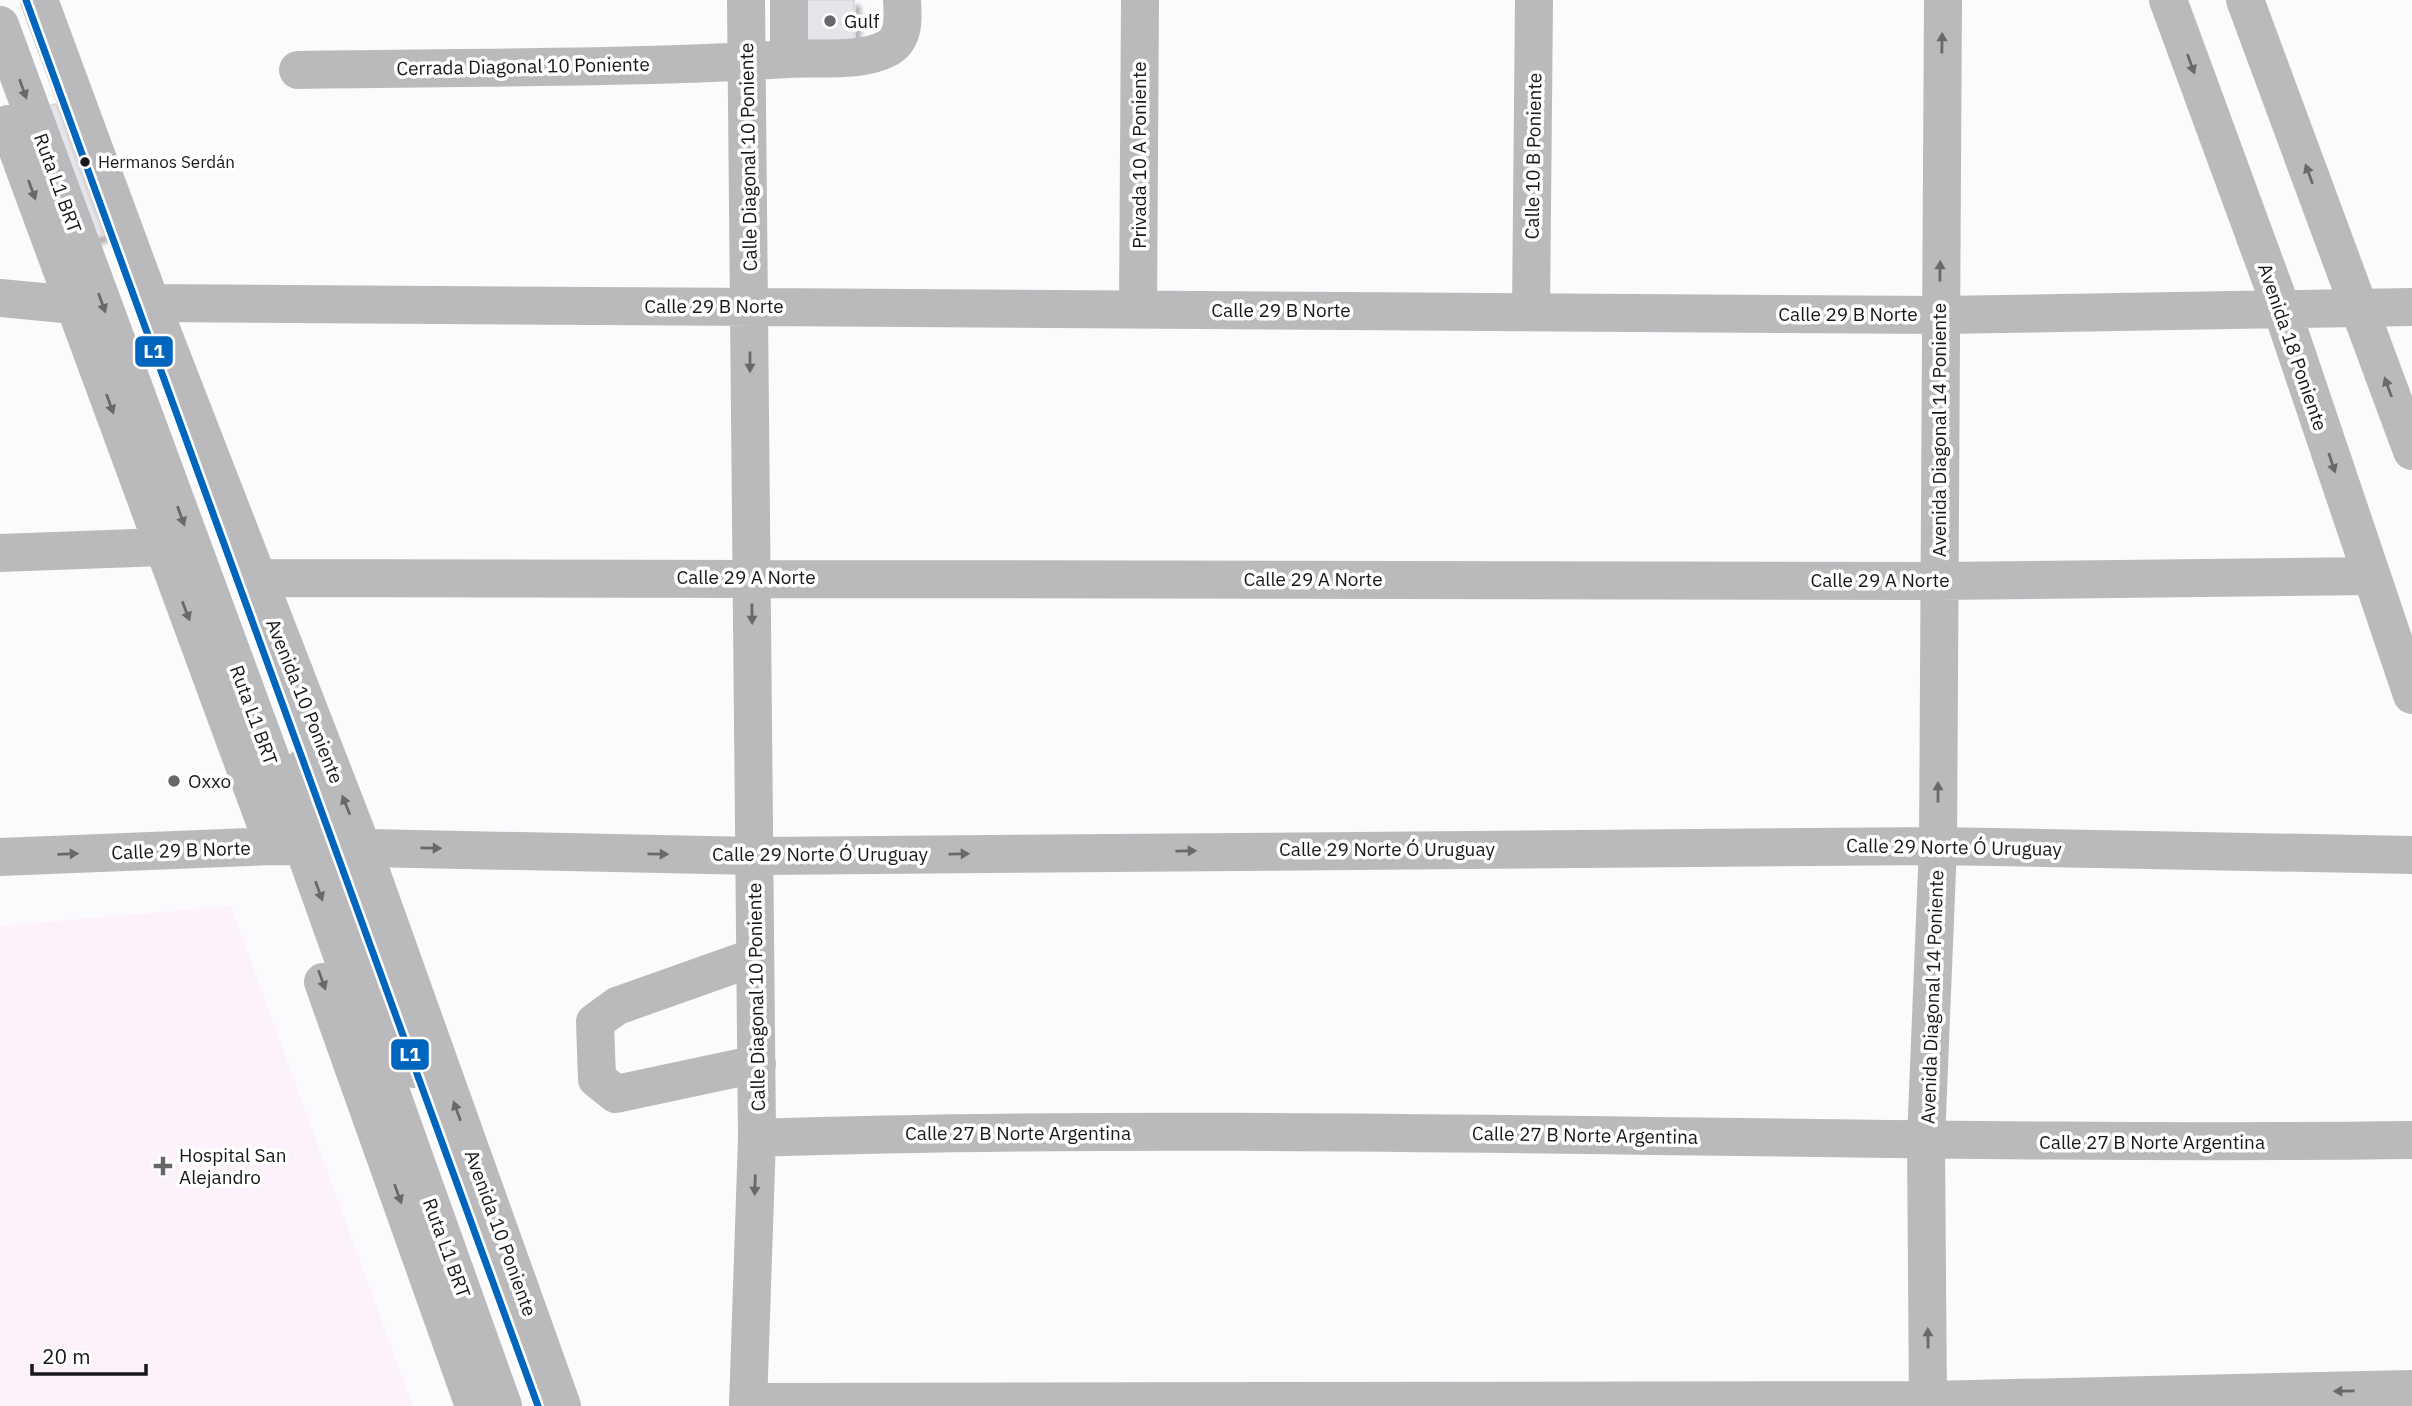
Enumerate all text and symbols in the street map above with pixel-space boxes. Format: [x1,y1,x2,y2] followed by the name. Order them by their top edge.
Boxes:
[844,9,879,33] place label: Gulf
[822,13,838,29] marker: Gulf
[1936,32,1948,54] one-way arrow
[734,42,762,272] street label: Calle Diagonal 10 Poniente
[396,52,650,80] street label: Cerrada Diagonal 10 Poniente
[2186,54,2197,75] one-way arrow
[1127,61,1151,249] street label: Privada 10 A Poniente
[1520,72,1546,240] street label: Calle 10 B Poniente
[18,79,29,100] one-way arrow
[29,130,87,236] street label: Ruta L1 BRT
[98,151,235,173] place label: Hermanos Serdán
[78,155,92,169] marker: Hermanos Serdán
[2303,163,2314,184] one-way arrow
[27,179,38,200] one-way arrow
[1934,259,1946,281] one-way arrow
[2253,260,2333,434] street label: Avenida 18 Poniente
[97,292,108,313] one-way arrow
[644,294,784,318] street label: Calle 29 B Norte
[1211,298,1351,322] street label: Calle 29 B Norte
[1778,302,1918,326] street label: Calle 29 B Norte
[1927,303,1951,557] street label: Avenida Diagonal 14 Poniente
[134,335,174,368] line badge: L1
[143,339,165,363] text: L1
[744,351,756,373] one-way arrow
[2382,377,2393,398] one-way arrow
[104,393,115,414] one-way arrow
[2327,453,2338,474] one-way arrow
[176,506,187,527] one-way arrow
[676,565,816,589] street label: Calle 29 A Norte
[1243,567,1383,591] street label: Calle 29 A Norte
[1810,568,1950,592] street label: Calle 29 A Norte
[181,601,192,622] one-way arrow
[746,603,758,625] one-way arrow
[261,615,349,787] street label: Avenida 10 Poniente
[225,662,283,768] street label: Ruta L1 BRT
[188,769,231,793] place label: Oxxo
[166,773,182,789] marker: Oxxo
[1932,781,1944,803] one-way arrow
[340,795,351,816] one-way arrow
[1846,833,2063,861] street label: Calle 29 Norte Ó Uruguay
[111,836,251,864] street label: Calle 29 B Norte
[1279,837,1495,861] street label: Calle 29 Norte Ó Uruguay
[712,842,928,866] street label: Calle 29 Norte Ó Uruguay
[420,843,442,854] one-way arrow
[1176,845,1198,857] one-way arrow
[57,848,79,859] one-way arrow
[647,848,669,860] one-way arrow
[948,848,970,859] one-way arrow
[1916,870,1948,1124] street label: Avenida Diagonal 14 Poniente
[313,880,324,901] one-way arrow
[742,882,770,1112] street label: Calle Diagonal 10 Poniente
[317,970,328,991] one-way arrow
[390,1038,430,1071] line badge: L1
[399,1042,421,1066] text: L1
[452,1100,463,1121] one-way arrow
[905,1121,1131,1145] street label: Calle 27 B Norte Argentina
[1472,1121,1698,1149] street label: Calle 27 B Norte Argentina
[2039,1130,2265,1154] street label: Calle 27 B Norte Argentina
[179,1143,287,1189] place label: Hospital San Alejandro
[460,1146,542,1320] street label: Avenida 10 Poniente
[153,1156,173,1176] marker: Hospital San Alejandro
[750,1174,761,1196] one-way arrow
[393,1184,404,1205] one-way arrow
[418,1195,476,1301] street label: Ruta L1 BRT
[1922,1327,1933,1349] one-way arrow
[32,1332,145,1376] scale bar
[42,1342,91,1370] text: 20 m
[2333,1385,2355,1396] one-way arrow

